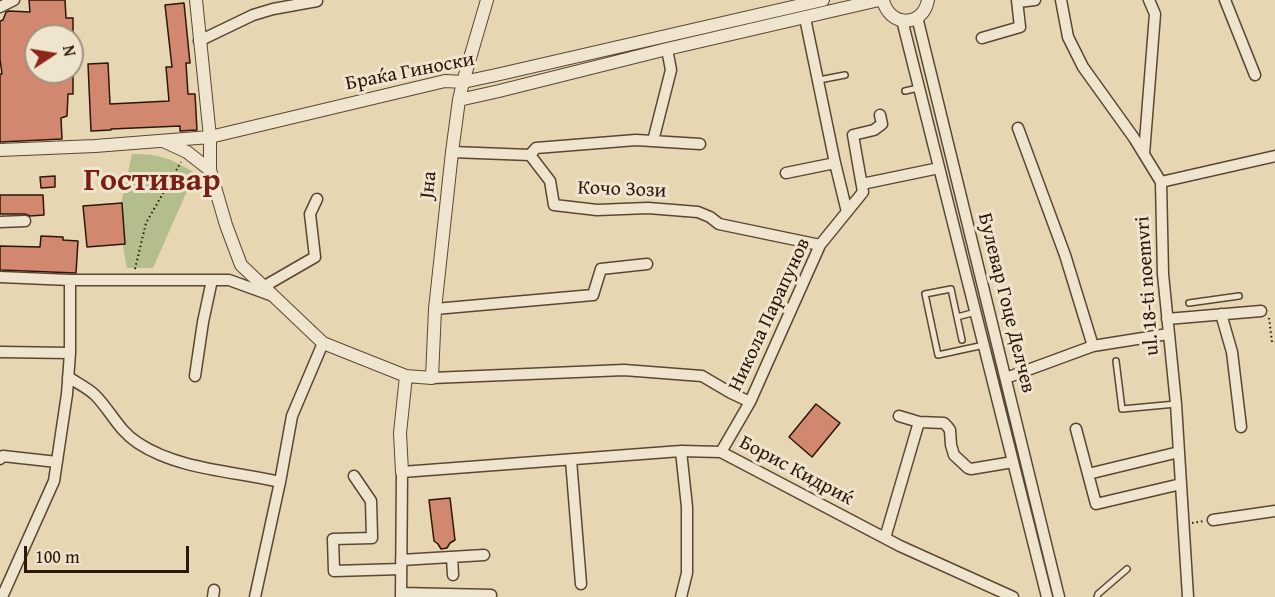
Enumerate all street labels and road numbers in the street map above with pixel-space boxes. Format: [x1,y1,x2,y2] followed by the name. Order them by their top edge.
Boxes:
[344,48,476,96] street label: Браќа Гиноски
[416,170,442,200] street label: Јна
[577,176,667,204] street label: Кочо Зози
[972,211,1040,395] street label: Булевар Гоце Делчев
[1131,215,1165,357] street label: ul. 18-ti noemvri
[724,234,816,396] street label: Никола Парапунов
[735,431,857,511] street label: Борис Кидриќ

